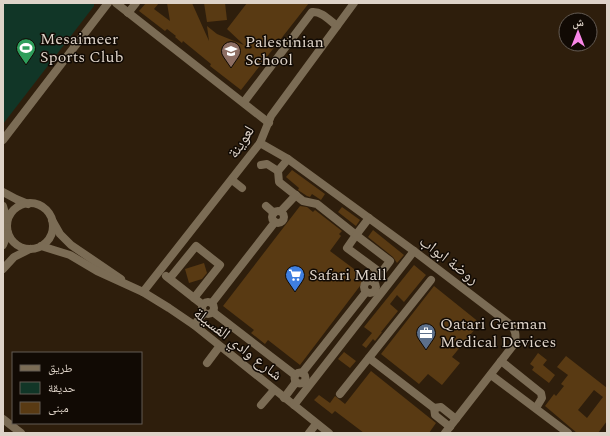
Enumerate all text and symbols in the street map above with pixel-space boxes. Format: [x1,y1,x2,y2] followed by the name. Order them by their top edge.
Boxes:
[558,12,598,52] north arrow
[572,14,584,31] text: ش
[40,27,124,69] place label: Mesaimeer Sports Club
[245,30,324,72] place label: Palestinian School
[15,37,37,65] sports icon: Mesaimeer Sports Club
[220,40,242,68] school or university icon: Palestinian School
[221,121,261,163] street label: لعوينة
[414,230,484,290] street label: روضة ابواب
[309,263,387,287] place label: Safari Mall
[284,264,306,292] supermarket icon: Safari Mall
[188,302,288,386] street label: شارع وادي الفسيلة
[440,312,556,354] place label: Qatari German Medical Devices
[415,322,437,350] office icon: Qatari German Medical Devices
[12,352,142,424] legend
[48,359,73,378] text: طريق
[48,379,76,398] text: حديقة
[48,399,69,418] text: مبنى

